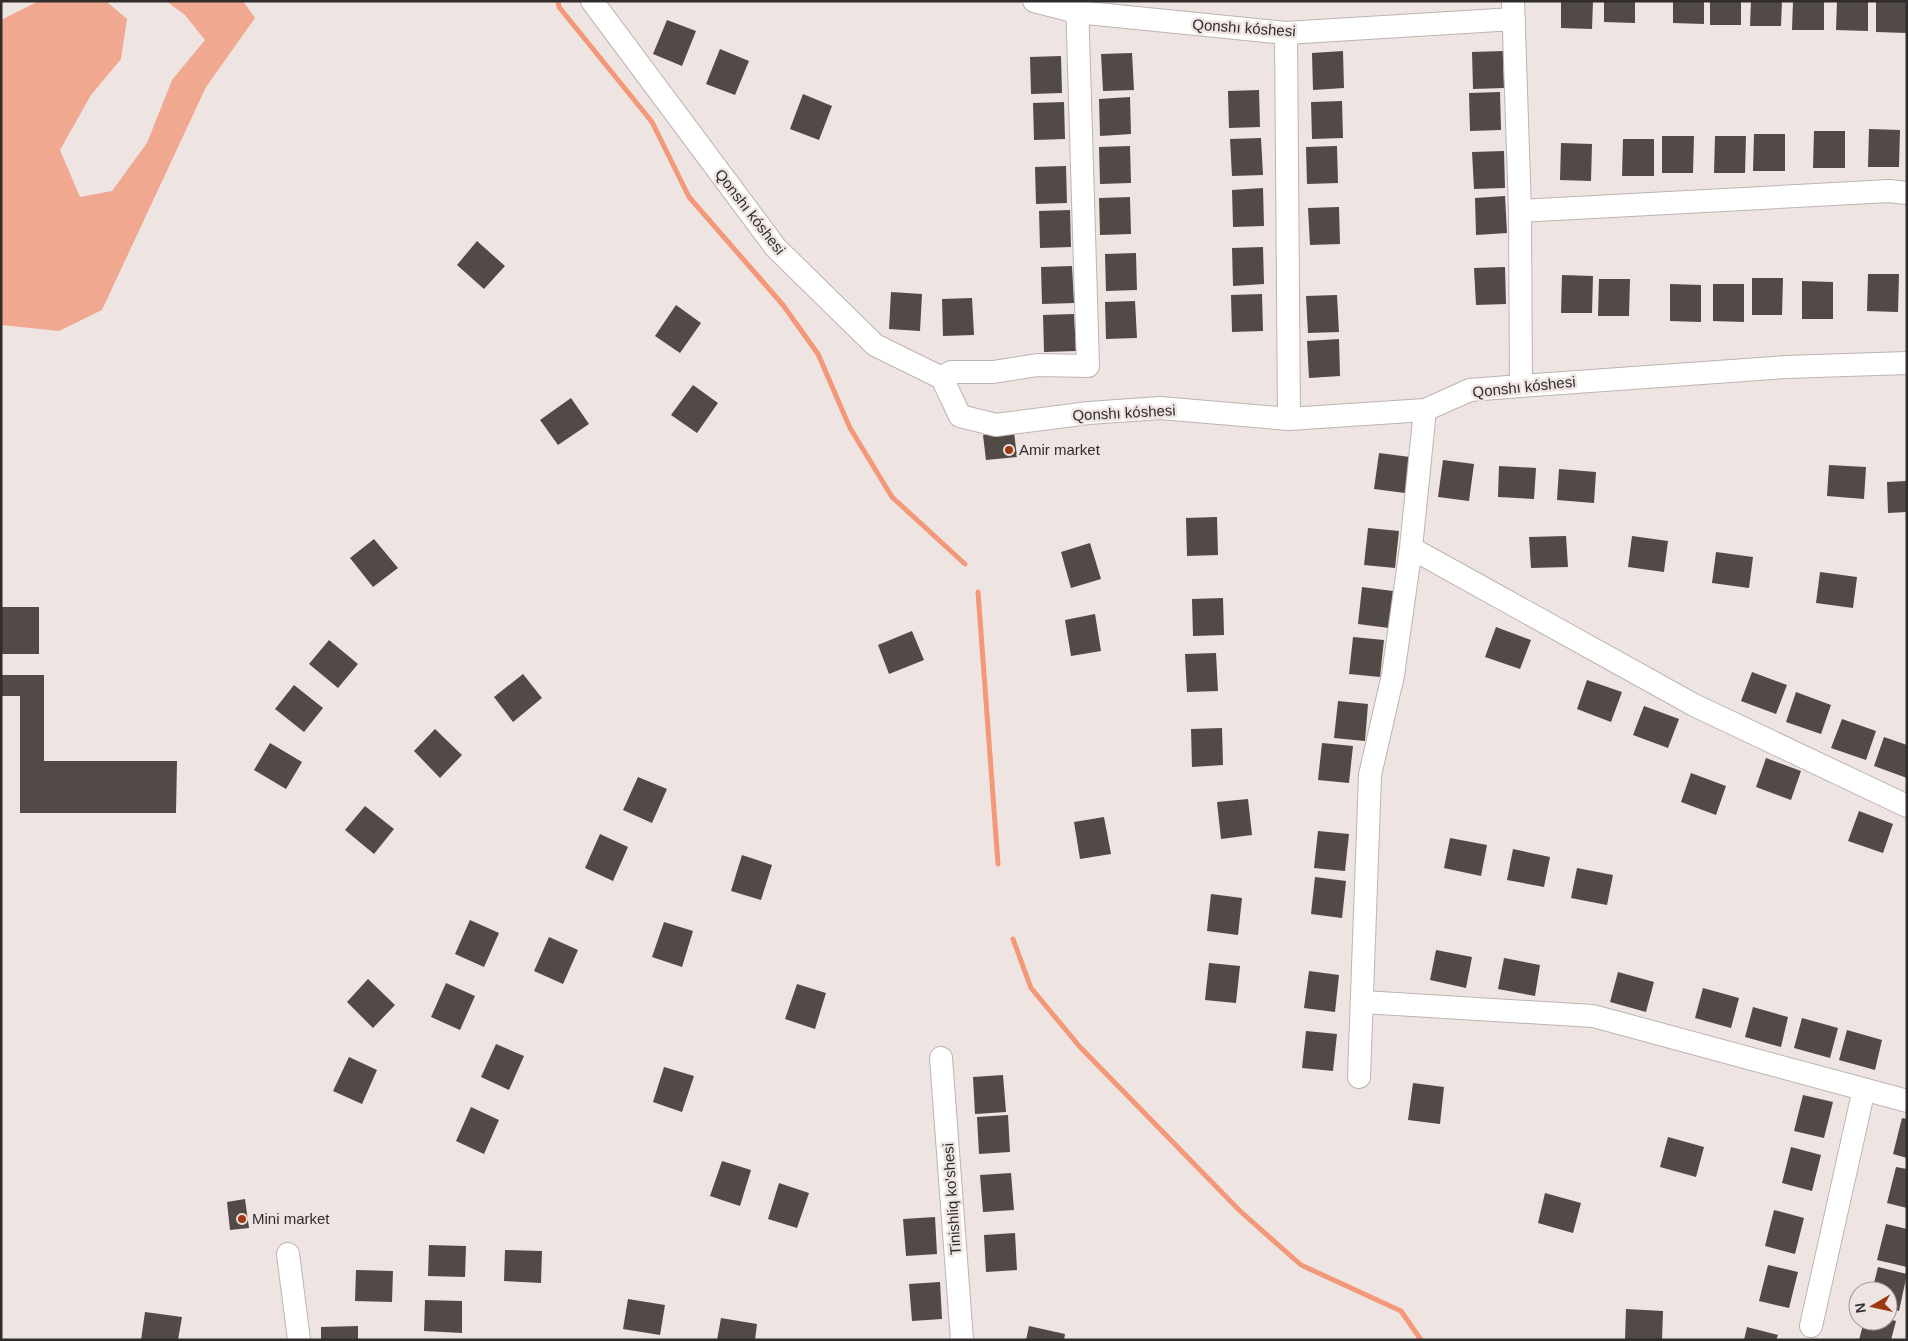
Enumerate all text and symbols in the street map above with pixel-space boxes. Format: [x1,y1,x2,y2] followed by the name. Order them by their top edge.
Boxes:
[1192,15,1296,40] street label: Qonshı kóshesi
[712,166,789,258] street label: Qonshı kóshesi
[1472,373,1576,400] street label: Qonshı kóshesi
[1072,401,1176,424] street label: Qonshı kóshesi
[1019,441,1101,458] place label: Amir market
[1003,444,1015,456] marker: Amir market
[939,1142,964,1256] street label: Tinishliq ko'shesi
[252,1210,330,1227] place label: Mini market
[236,1213,248,1225] marker: Mini market
[1848,1281,1898,1331] north arrow
[1851,1302,1869,1314] text: N

